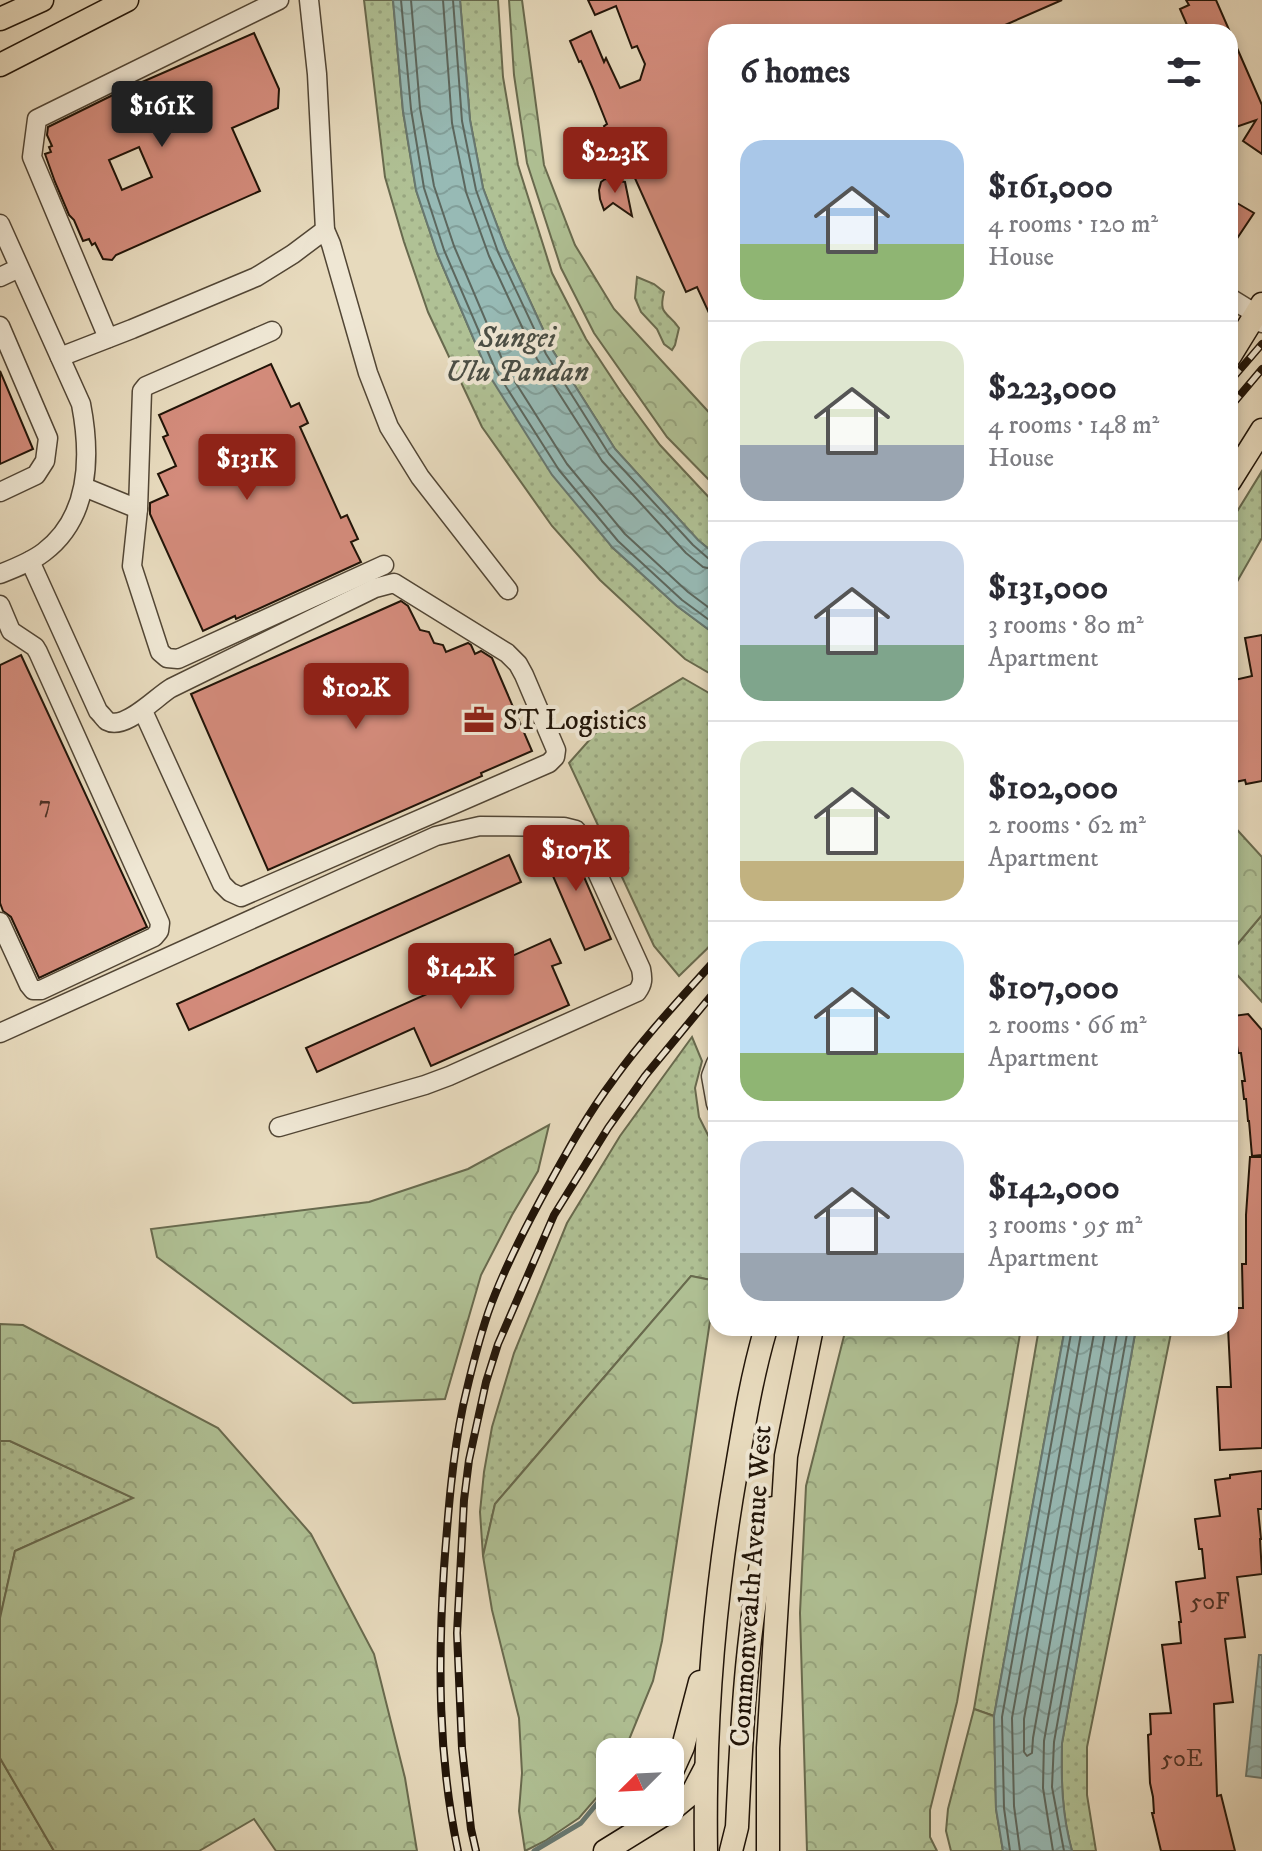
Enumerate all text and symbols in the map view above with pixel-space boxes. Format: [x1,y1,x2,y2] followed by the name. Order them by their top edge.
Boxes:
[1162,50,1206,94] icon: filters
[740,51,850,93] text: 6 homes
[106,81,218,149] pin: $161K
[130,90,194,123] text: $161K
[559,127,671,195] pin: $223K
[581,136,649,169] text: $223K
[988,166,1113,208] text: $161,000
[804,172,900,268] icon: home
[988,208,1158,241] text: 4 rooms · 120 m²
[988,241,1054,274] text: House
[445,320,589,391] water label: Sungei Ulu Pandan
[988,367,1117,409] text: $223,000
[804,373,900,469] icon: home
[988,409,1159,442] text: 4 rooms · 148 m²
[191,434,303,502] pin: $131K
[988,442,1054,475] text: House
[216,443,278,476] text: $131K
[988,567,1108,609] text: $131,000
[804,573,900,669] icon: home
[988,609,1144,642] text: 3 rooms · 80 m²
[988,642,1099,675] text: Apartment
[300,663,412,731] pin: $102K
[322,672,390,705] text: $102K
[462,703,496,737] office icon: ST Logistics
[503,703,647,738] place label: ST Logistics
[988,767,1118,809] text: $102,000
[804,773,900,869] icon: home
[39,790,51,820] house number: 7
[988,809,1146,842] text: 2 rooms · 62 m²
[520,825,632,893] pin: $107K
[541,834,611,867] text: $107K
[988,842,1099,875] text: Apartment
[405,943,517,1011] pin: $142K
[426,952,496,985] text: $142K
[988,967,1119,1009] text: $107,000
[804,973,900,1069] icon: home
[988,1009,1147,1042] text: 2 rooms · 66 m²
[988,1042,1099,1075] text: Apartment
[988,1167,1120,1209] text: $142,000
[804,1173,900,1269] icon: home
[988,1209,1143,1242] text: 3 rooms · 95 m²
[988,1242,1099,1275] text: Apartment
[722,1424,780,1748] street label: Commonwealth Avenue West
[1190,1587,1230,1617] house number: 50F
[596,1738,684,1826] north arrow
[596,1738,684,1826] map controls
[1161,1744,1203,1774] house number: 50E

